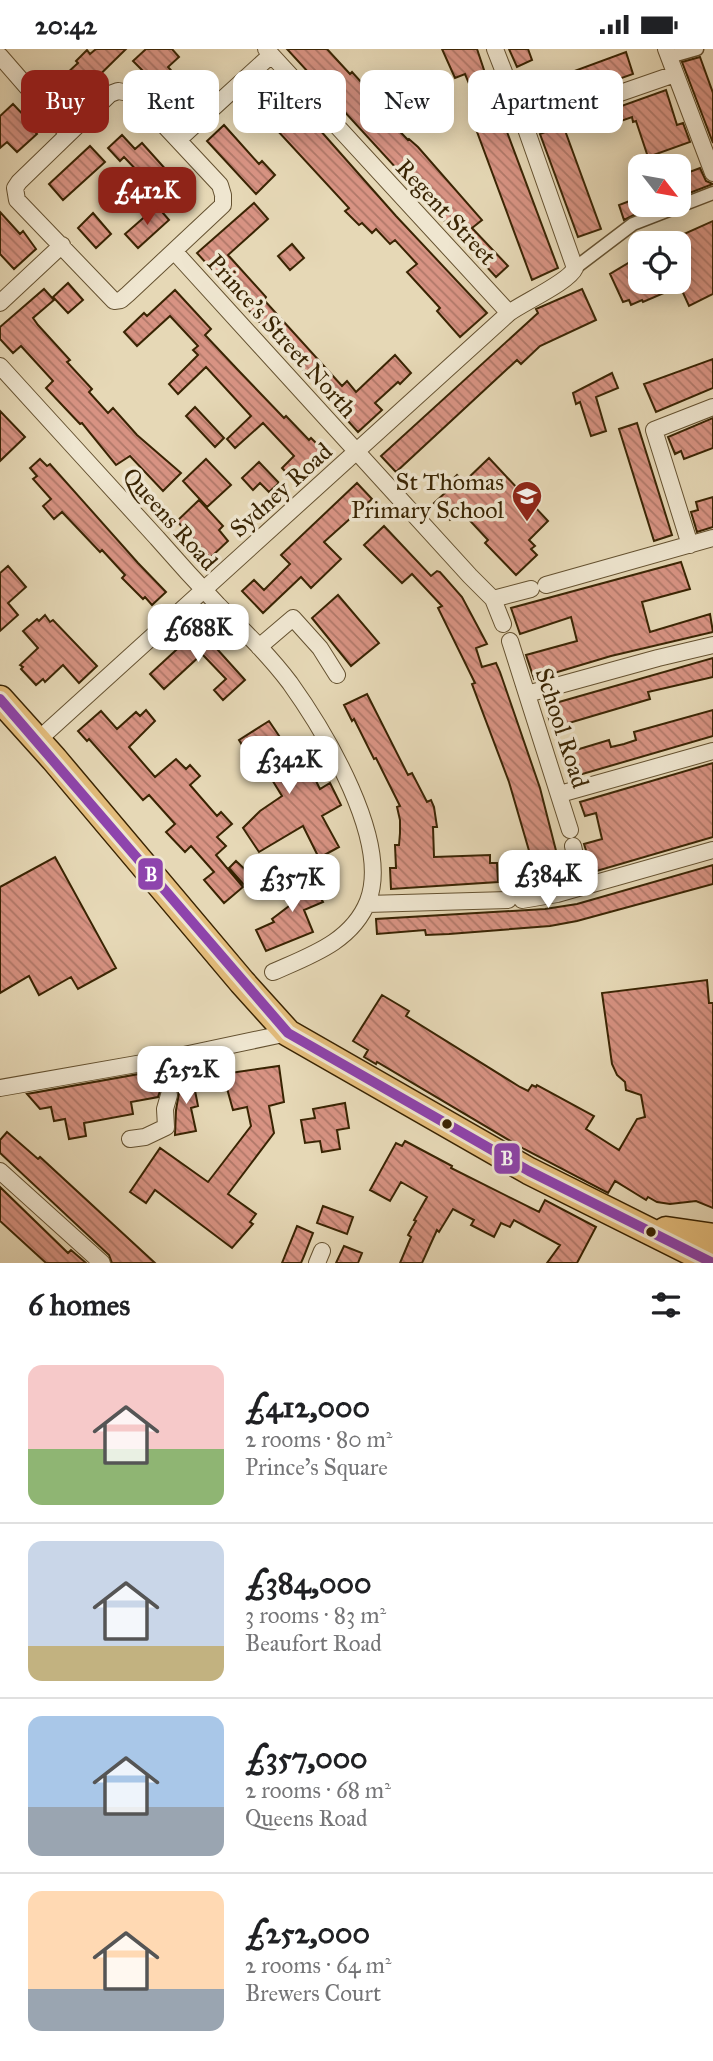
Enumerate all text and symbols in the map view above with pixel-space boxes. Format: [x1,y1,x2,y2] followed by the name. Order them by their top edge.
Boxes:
[35,9,97,41] text: 20:42
[21,70,109,133] chip: Buy
[123,70,219,133] chip: Rent
[233,70,346,133] chip: Filters
[360,70,454,133] chip: New
[468,70,623,133] chip: Apartment
[389,153,503,272] street label: Regent Street
[628,154,691,217] north arrow
[628,154,691,294] map controls
[98,167,196,227] pin: £412K
[114,176,180,204] text: £412K
[628,231,691,294] button: locate
[201,248,363,424] street label: Prince's Street North
[224,436,338,544] street label: Sydney Road
[116,461,224,577] street label: Queens Road
[351,467,505,525] place label: St Thomas Primary School
[510,479,544,523] school or university icon: St Thomas Primary School
[149,605,247,664] pin: £688K
[164,613,232,641] text: £688K
[529,664,595,792] street label: School Road
[240,737,338,796] pin: £342K
[256,745,322,773] text: £342K
[499,851,597,910] pin: £384K
[243,855,341,914] pin: £357K
[137,857,164,891] line badge: B
[515,859,581,887] text: £384K
[145,863,157,886] text: B
[260,863,324,891] text: £357K
[137,1047,235,1106] pin: £252K
[153,1055,219,1083] text: £252K
[440,1117,454,1131] unlabelled marker
[493,1142,521,1175] line badge: B
[501,1147,513,1170] text: B
[644,1225,658,1239] unlabelled marker
[647,1286,685,1324] icon: filters
[28,1287,130,1323] text: 6 homes
[245,1389,370,1425] text: £412,000
[84,1393,168,1477] icon: home
[245,1425,392,1453] text: 2 rooms · 80 m²
[245,1453,388,1481] text: Prince's Square
[245,1565,371,1601] text: £384,000
[84,1569,168,1653] icon: home
[245,1601,386,1629] text: 3 rooms · 83 m²
[245,1629,382,1657] text: Beaufort Road
[245,1740,368,1776] text: £357,000
[84,1744,168,1828] icon: home
[245,1776,391,1804] text: 2 rooms · 68 m²
[245,1804,367,1832] text: Queens Road
[245,1915,370,1951] text: £252,000
[84,1919,168,2003] icon: home
[245,1951,391,1979] text: 2 rooms · 64 m²
[245,1979,381,2007] text: Brewers Court

